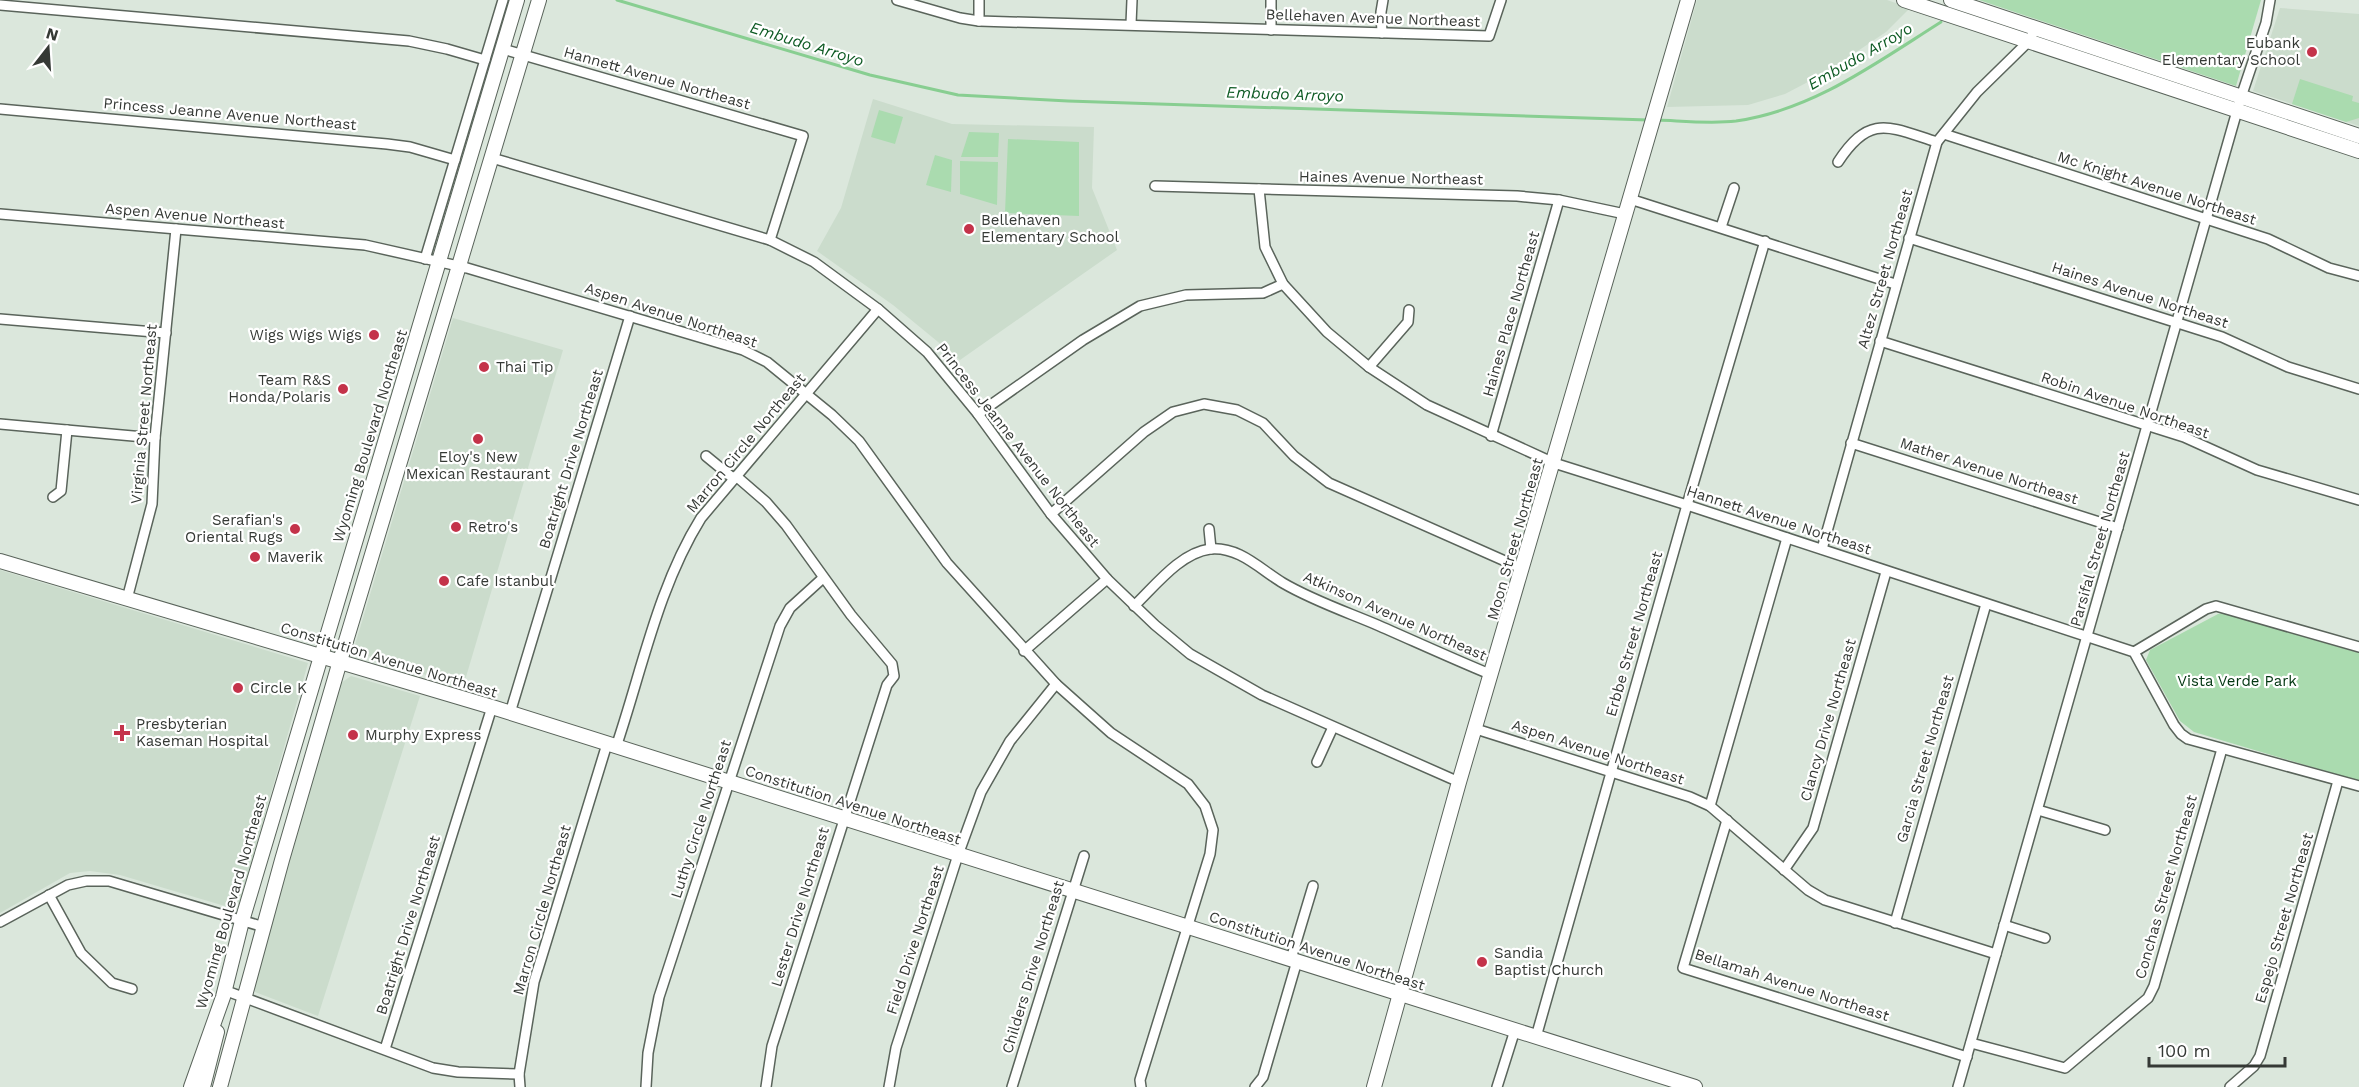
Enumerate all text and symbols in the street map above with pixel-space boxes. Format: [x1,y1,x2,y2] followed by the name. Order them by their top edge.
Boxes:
[1265,5,1481,31] street label: Bellehaven Avenue Northeast
[18,18,78,78] north arrow
[748,18,866,70] water label: Embudo Arroyo
[1804,18,1916,94] water label: Embudo Arroyo
[44,23,61,45] text: N
[2162,34,2300,69] place label: Eubank Elementary School
[562,43,753,113] street label: Hannett Avenue Northeast
[2305,45,2319,59] marker: Eubank Elementary School
[1226,82,1344,106] water label: Embudo Arroyo
[103,94,358,134] street label: Princess Jeanne Avenue Northeast
[2055,147,2259,229] street label: Mc Knight Avenue Northeast
[1299,167,1484,189] street label: Haines Avenue Northeast
[1854,187,1917,351] street label: Altez Street Northeast
[104,199,286,233] street label: Aspen Avenue Northeast
[981,211,1120,246] place label: Bellehaven Elementary School
[962,222,976,236] marker: Bellehaven Elementary School
[1479,229,1543,399] street label: Haines Place Northeast
[2050,258,2231,332] street label: Haines Avenue Northeast
[583,279,760,352] street label: Aspen Avenue Northeast
[127,323,161,505] street label: Virginia Street Northeast
[250,326,362,344] place label: Wigs Wigs Wigs
[329,327,411,545] street label: Wyoming Boulevard Northeast
[367,328,381,342] marker: Wigs Wigs Wigs
[933,339,1104,551] street label: Princess Jeanne Avenue Northeast
[496,358,553,376] place label: Thai Tip
[477,360,491,374] marker: Thai Tip
[535,366,607,551] street label: Boatright Drive Northeast
[2039,368,2212,442] street label: Robin Avenue Northeast
[683,369,810,516] street label: Marron Circle Northeast
[228,371,331,406] place label: Team R&S Honda/Polaris
[336,382,350,396] marker: Team R&S Honda/Polaris
[471,432,485,446] marker: Eloy's New Mexican Restaurant
[1898,434,2081,509] street label: Mather Avenue Northeast
[406,448,551,483] place label: Eloy's New Mexican Restaurant
[2066,449,2134,629] street label: Parsifal Street Northeast
[1483,455,1547,622] street label: Moon Street Northeast
[1684,482,1874,559] street label: Hannett Avenue Northeast
[185,511,283,546] place label: Serafian's Oriental Rugs
[468,518,518,536] place label: Retro's
[449,520,463,534] marker: Retro's
[288,522,302,536] marker: Serafian's Oriental Rugs
[267,548,324,566] place label: Maverik
[1602,549,1666,719] street label: Erbbe Street Northeast
[248,550,262,564] marker: Maverik
[1301,567,1490,665] street label: Atkinson Avenue Northeast
[456,572,554,590] place label: Cafe Istanbul
[437,574,451,588] marker: Cafe Istanbul
[278,618,500,702] street label: Constitution Avenue Northeast
[1796,636,1860,803] street label: Clancy Drive Northeast
[1892,672,1958,845] street label: Garcia Street Northeast
[2177,672,2297,690] park label: Vista Verde Park
[250,679,307,697] place label: Circle K
[231,681,245,695] marker: Circle K
[136,715,269,750] place label: Presbyterian Kaseman Hospital
[1510,716,1687,789] street label: Aspen Avenue Northeast
[113,724,131,742] marker: Presbyterian Kaseman Hospital
[365,726,481,744] place label: Murphy Express
[346,728,360,742] marker: Murphy Express
[667,737,735,900] street label: Luthy Circle Northeast
[743,762,964,849] street label: Constitution Avenue Northeast
[192,792,270,1011] street label: Wyoming Boulevard Northeast
[2131,792,2201,981] street label: Conchas Street Northeast
[509,822,575,997] street label: Marron Circle Northeast
[767,824,833,989] street label: Lester Drive Northeast
[2251,830,2317,1005] street label: Espejo Street Northeast
[372,832,444,1017] street label: Boatright Drive Northeast
[882,862,948,1017] street label: Field Drive Northeast
[998,878,1068,1056] street label: Childers Drive Northeast
[1207,908,1428,995] street label: Constitution Avenue Northeast
[1494,944,1604,979] place label: Sandia Baptist Church
[1693,945,1892,1025] street label: Bellamah Avenue Northeast
[1475,955,1489,969] marker: Sandia Baptist Church
[2149,1030,2286,1068] scale bar
[2158,1040,2211,1061] text: 100 m

